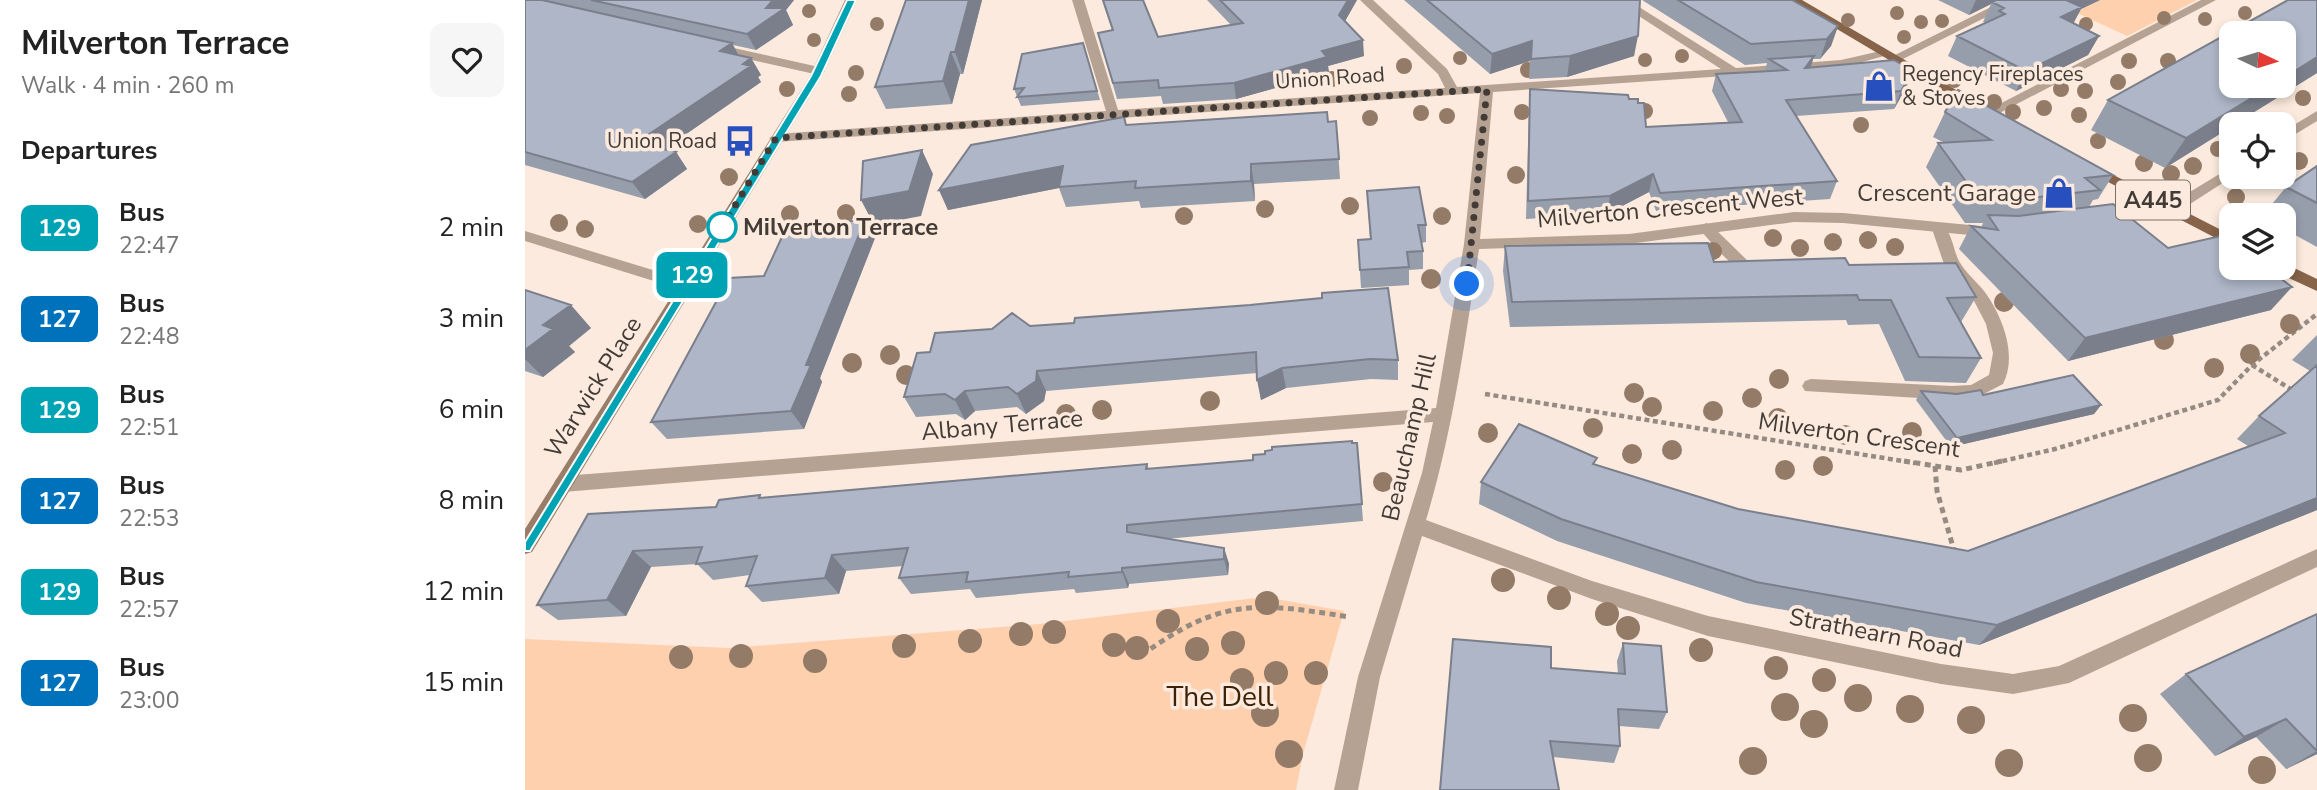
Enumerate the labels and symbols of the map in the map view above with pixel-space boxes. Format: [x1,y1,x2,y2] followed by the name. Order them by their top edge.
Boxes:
[2219,21,2296,98] north arrow
[1274,60,1386,96] street label: Union Road
[1902,60,2084,112] place label: Regency Fireplaces & Stoves
[1862,69,1896,103] shop icon: Regency Fireplaces & Stoves
[723,124,757,158] bus stop icon: Union Road
[607,127,717,155] place label: Union Road
[2042,176,2076,210] shop icon: Crescent Garage
[1857,177,2036,209] place label: Crescent Garage
[1536,180,1805,236] street label: Milverton Crescent West
[2116,181,2190,220] road number: A445
[743,211,938,243] place label: Milverton Terrace
[707,212,737,242] marker: Milverton Terrace
[652,252,732,298] line badge: 129
[1449,266,1484,301] your location
[537,310,649,464] street label: Warwick Place
[1374,350,1444,524] street label: Beauchamp Hill
[920,402,1084,448] street label: Albany Terrace
[1756,405,1962,465] street label: Milverton Crescent
[1787,600,1965,666] street label: Strathearn Road
[1166,678,1274,716] park label: The Dell

